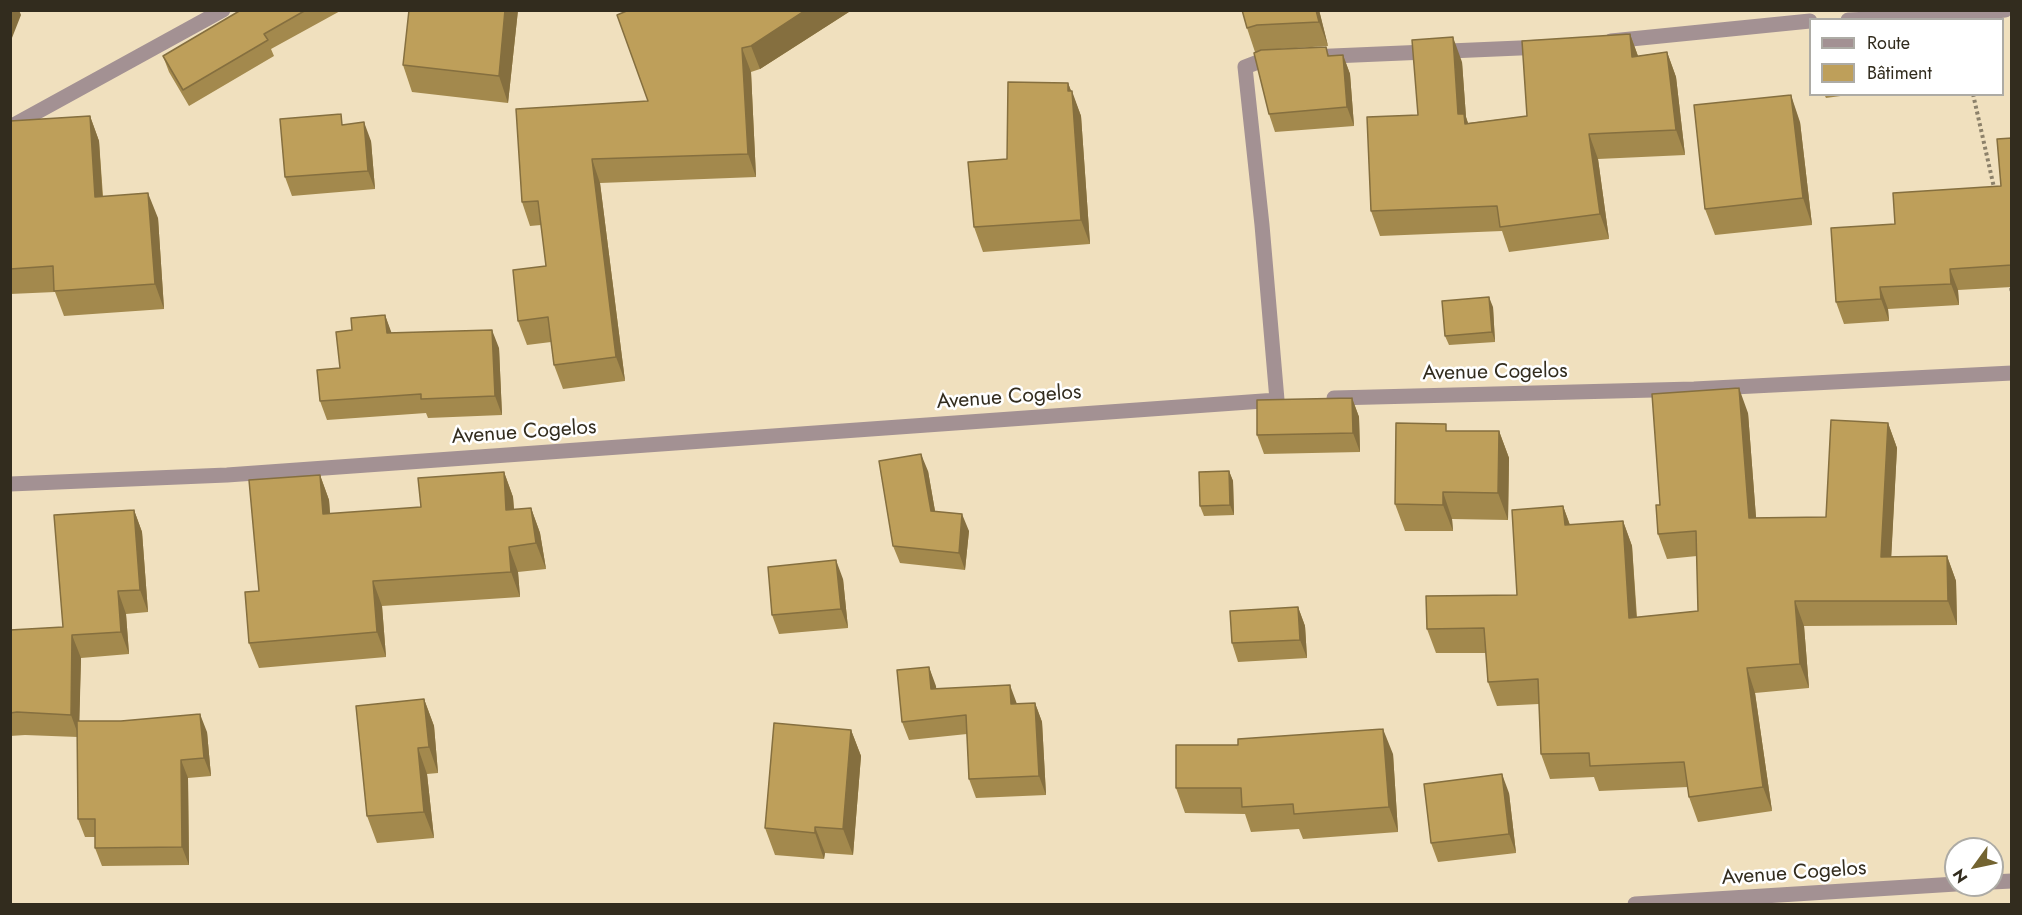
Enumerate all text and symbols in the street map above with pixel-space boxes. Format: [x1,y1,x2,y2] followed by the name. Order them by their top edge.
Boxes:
[1809,18,2004,96] legend
[1867,30,1910,56] text: Route
[1867,60,1932,86] text: Bâtiment
[1422,359,1568,387] street label: Avenue Cogelos
[936,380,1082,416] street label: Avenue Cogelos
[451,415,597,451] street label: Avenue Cogelos
[1944,837,2004,897] north arrow
[1721,856,1867,892] street label: Avenue Cogelos
[1947,864,1973,888] text: N

